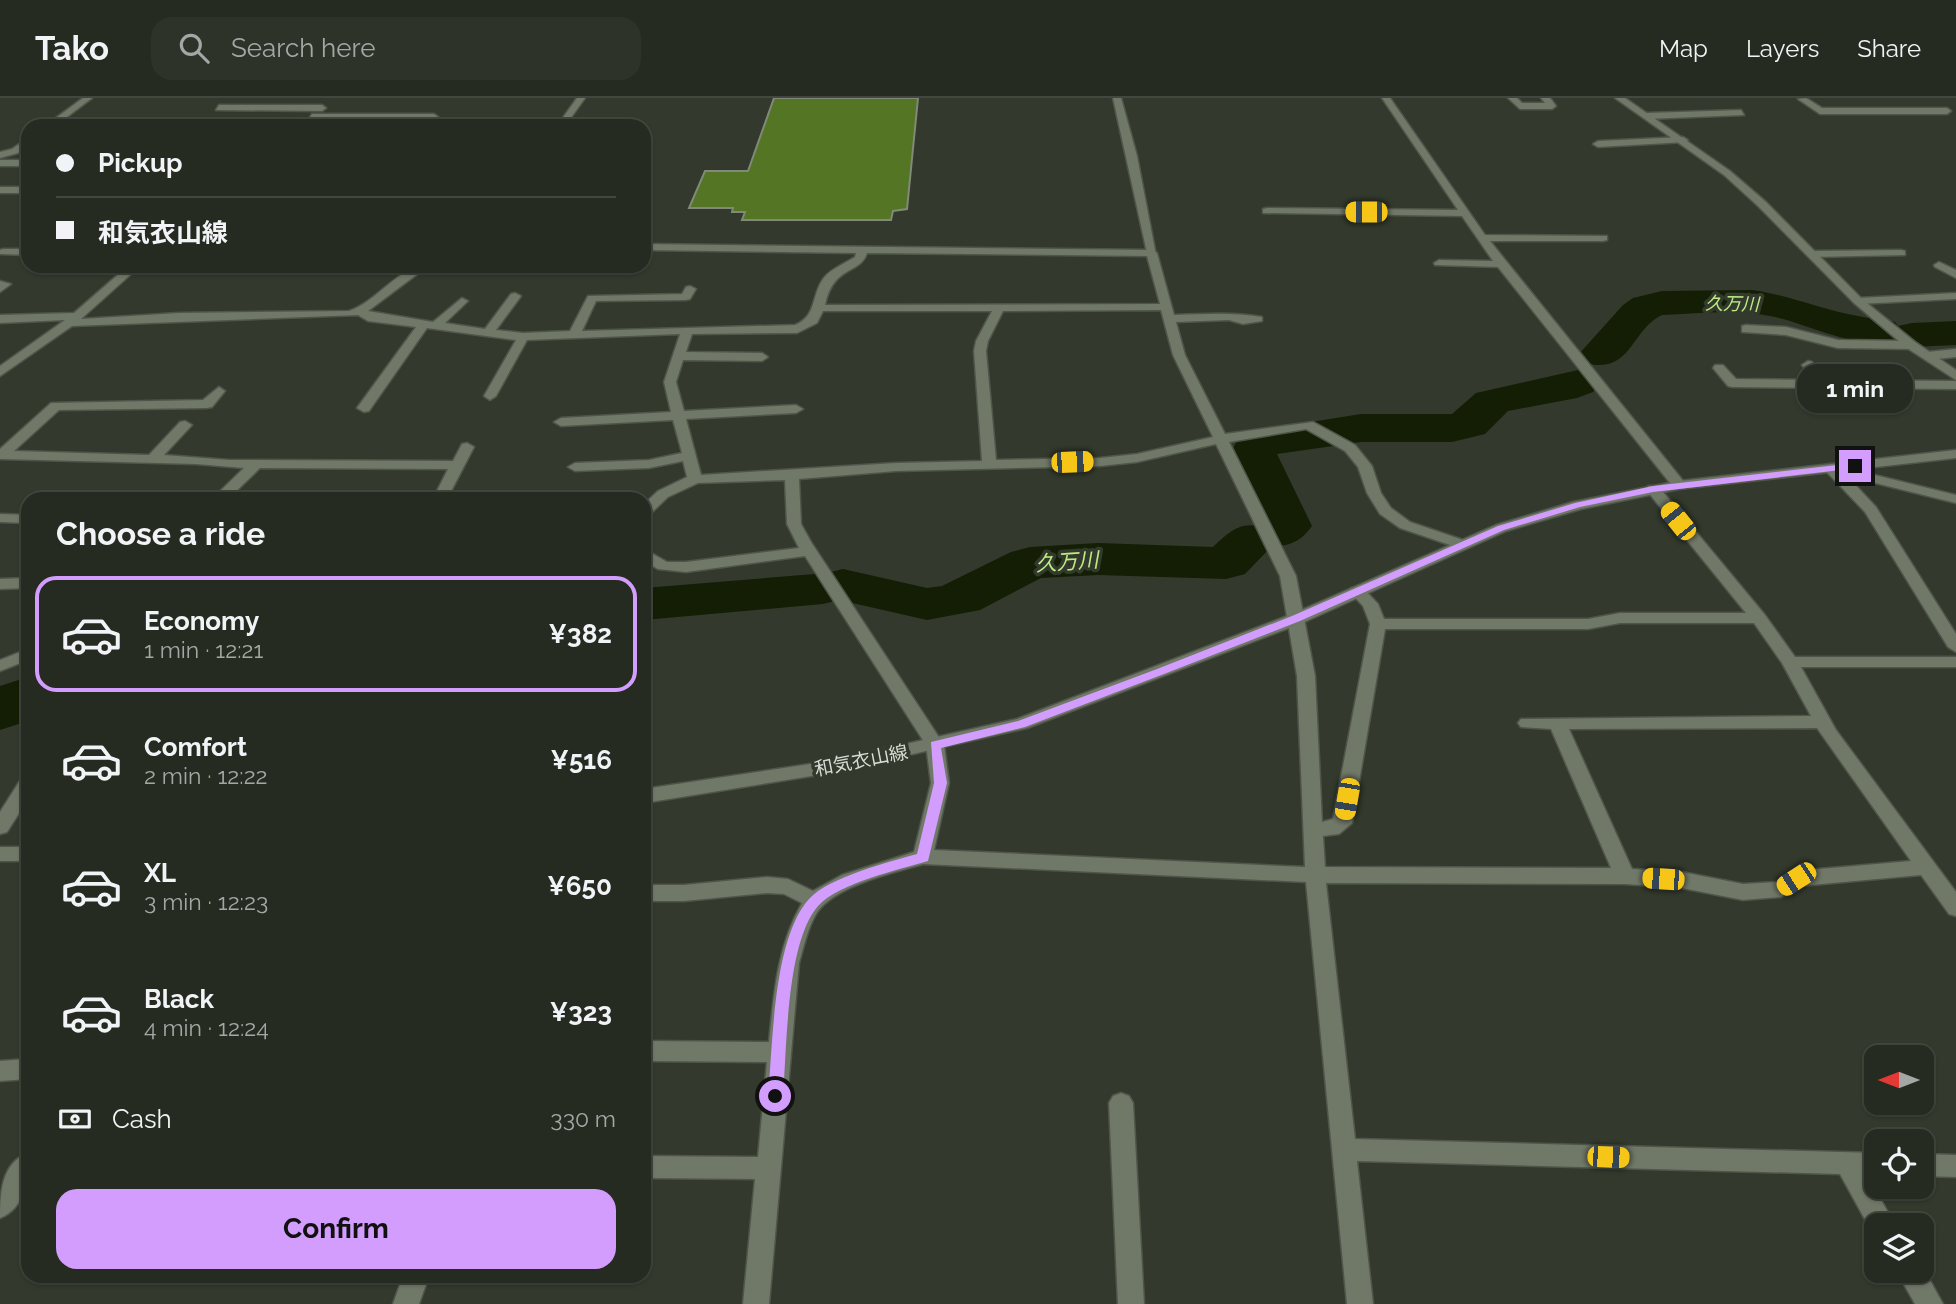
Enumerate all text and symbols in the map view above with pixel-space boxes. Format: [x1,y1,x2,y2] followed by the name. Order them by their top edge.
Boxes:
[151,17,641,80] search box
[35,29,109,68] text: Tako
[175,29,213,67] icon: search
[231,33,375,63] text: Search here
[1659,34,1708,63] text: Map
[1746,34,1819,63] text: Layers
[1857,34,1921,63] text: Share
[98,148,183,178] text: Pickup
[1346,202,1388,223] car
[98,218,228,248] text: 和気衣山線
[1705,293,1761,315] water label: 久万川
[1797,364,1913,414] callout: 1 min
[1826,375,1884,402] text: 1 min
[1839,450,1871,482] route end
[1051,451,1094,473] car
[1657,498,1700,544] car
[56,515,265,552] text: Choose a ride
[1035,547,1101,576] water label: 久万川
[60,603,123,666] icon: car
[144,606,259,636] text: Economy
[549,619,612,649] text: ¥382
[144,636,263,663] text: 1 min · 12:21
[60,729,123,792] icon: car
[144,732,247,762] text: Comfort
[812,740,910,780] street label: 和気衣山線
[550,745,612,775] text: ¥516
[144,762,268,789] text: 2 min · 12:22
[1334,776,1361,822] car
[60,855,123,918] icon: car
[144,858,176,888] text: XL
[1773,859,1820,899] car
[1642,867,1685,891] car
[547,871,612,901] text: ¥650
[144,888,268,915] text: 3 min · 12:23
[60,981,123,1044] icon: car
[144,984,214,1014] text: Black
[550,997,612,1027] text: ¥323
[144,1014,269,1041] text: 4 min · 12:24
[1864,1045,1934,1115] north arrow
[1864,1045,1934,1283] map controls
[759,1080,791,1112] route start
[56,1100,94,1138] icon: cash
[112,1104,172,1134] text: Cash
[550,1105,616,1132] text: 330 m
[1864,1129,1934,1199] button: locate
[1587,1146,1630,1168] car
[56,1189,616,1269] button: Confirm
[1864,1213,1934,1283] button: layers

